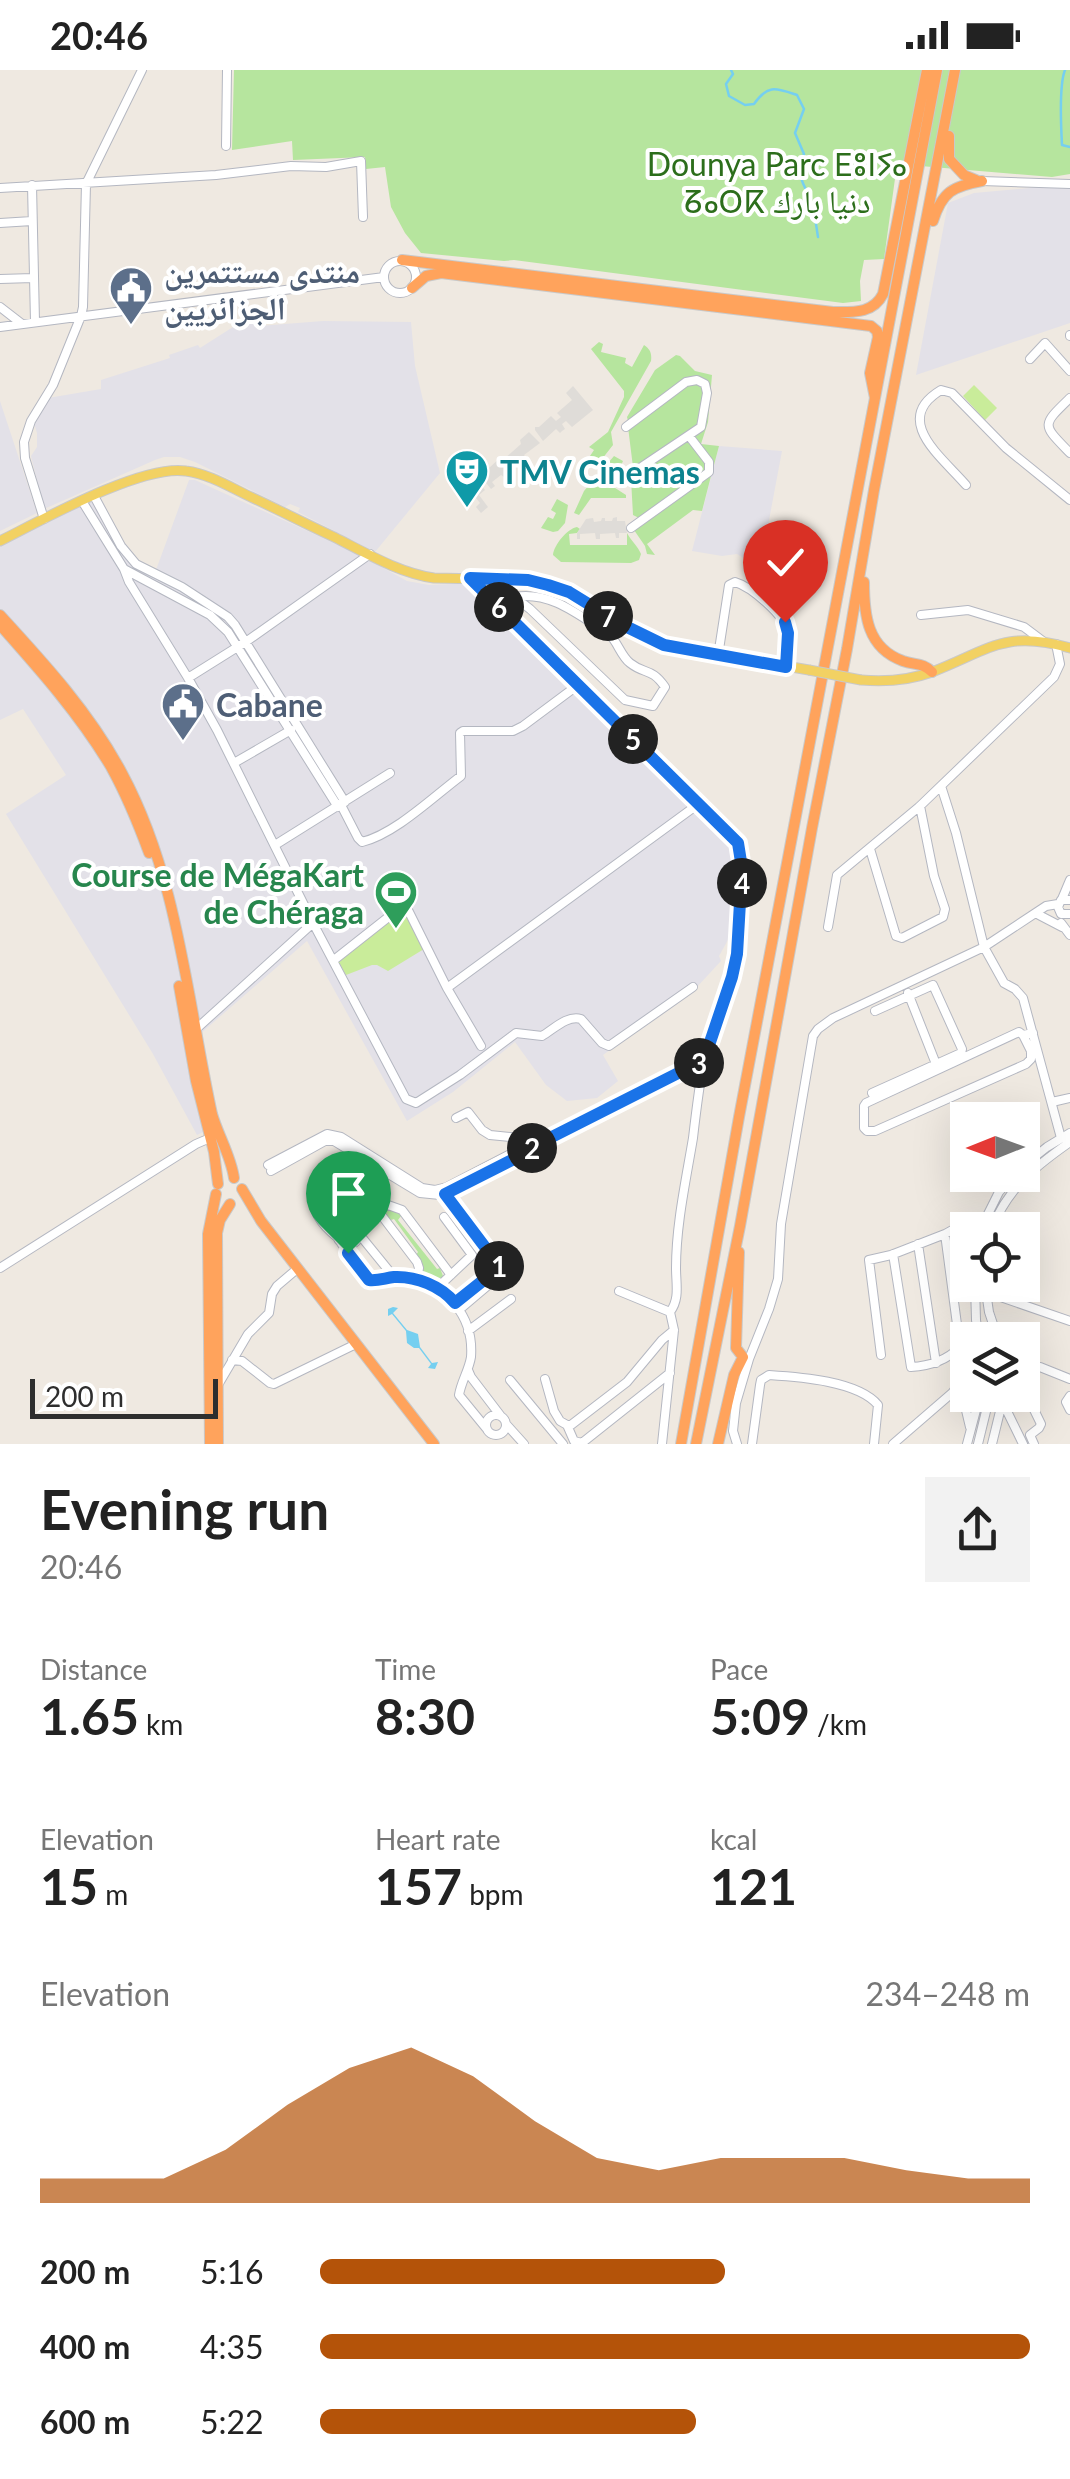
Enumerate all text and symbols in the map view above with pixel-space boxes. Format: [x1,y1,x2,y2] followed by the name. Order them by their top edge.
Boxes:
[50,12,148,58] text: 20:46
[647,144,907,220] park label: Dounya Parc ⴹⵓⵏⵢⴰ ⵒⴰⵔⴽ دنيا بارك
[164,251,360,328] place label: منتدى مستتمرين الجزائريين
[108,265,154,326] public building icon: منتدى مستتمرين الجزائريين
[444,448,490,509] theatre icon: TMV Cinemas
[500,452,700,491] place label: TMV Cinemas
[743,520,828,623] pin
[758,535,813,590] icon: check
[474,582,524,632] pin: 6
[491,590,507,624] text: 6
[583,591,633,641] pin: 7
[600,599,616,633] text: 7
[160,681,206,742] public building icon: Cabane
[216,685,323,724] place label: Cabane
[608,714,658,764] pin: 5
[625,722,641,756] text: 5
[71,855,364,931] place label: Course de MégaKart de Chéraga
[717,858,767,908] pin: 4
[734,866,750,900] text: 4
[373,869,419,930] sports icon: Course de MégaKart de Chéraga
[674,1038,724,1088] pin: 3
[691,1046,707,1080] text: 3
[950,1102,1040,1192] north arrow
[950,1102,1040,1412] map controls
[507,1123,557,1173] pin: 2
[524,1131,540,1165] text: 2
[306,1151,391,1254] pin
[321,1166,376,1221] icon: arrive
[950,1212,1040,1302] button: locate
[474,1241,524,1291] pin: 1
[491,1249,507,1283] text: 1
[950,1322,1040,1412] button: layers
[30,1374,218,1418] scale bar
[45,1379,124,1413] text: 200 m
[40,1476,329,1542] text: Evening run
[925,1477,1030,1582] button: share
[40,1547,122,1586] text: 20:46
[40,1652,147,1686] text: Distance
[375,1652,436,1686] text: Time
[710,1652,768,1686] text: Pace
[40,1686,139,1746] text: 1.65
[375,1686,475,1746] text: 8:30
[710,1686,810,1746] text: 5:09
[139,1707,183,1741] text: km
[810,1707,867,1741] text: /km
[40,1822,154,1856] text: Elevation
[375,1822,501,1856] text: Heart rate
[710,1822,757,1856] text: kcal
[40,1856,98,1916] text: 15
[375,1856,462,1916] text: 157
[710,1856,797,1916] text: 121
[98,1877,128,1911] text: m
[462,1877,524,1911] text: bpm
[40,1974,170,2013] text: Elevation
[866,1974,1030,2013] text: 234–248 m
[40,2252,130,2291] text: 200 m
[200,2252,264,2291] text: 5:16
[40,2327,130,2366] text: 400 m
[200,2327,264,2366] text: 4:35
[40,2402,130,2441] text: 600 m
[200,2402,264,2441] text: 5:22

